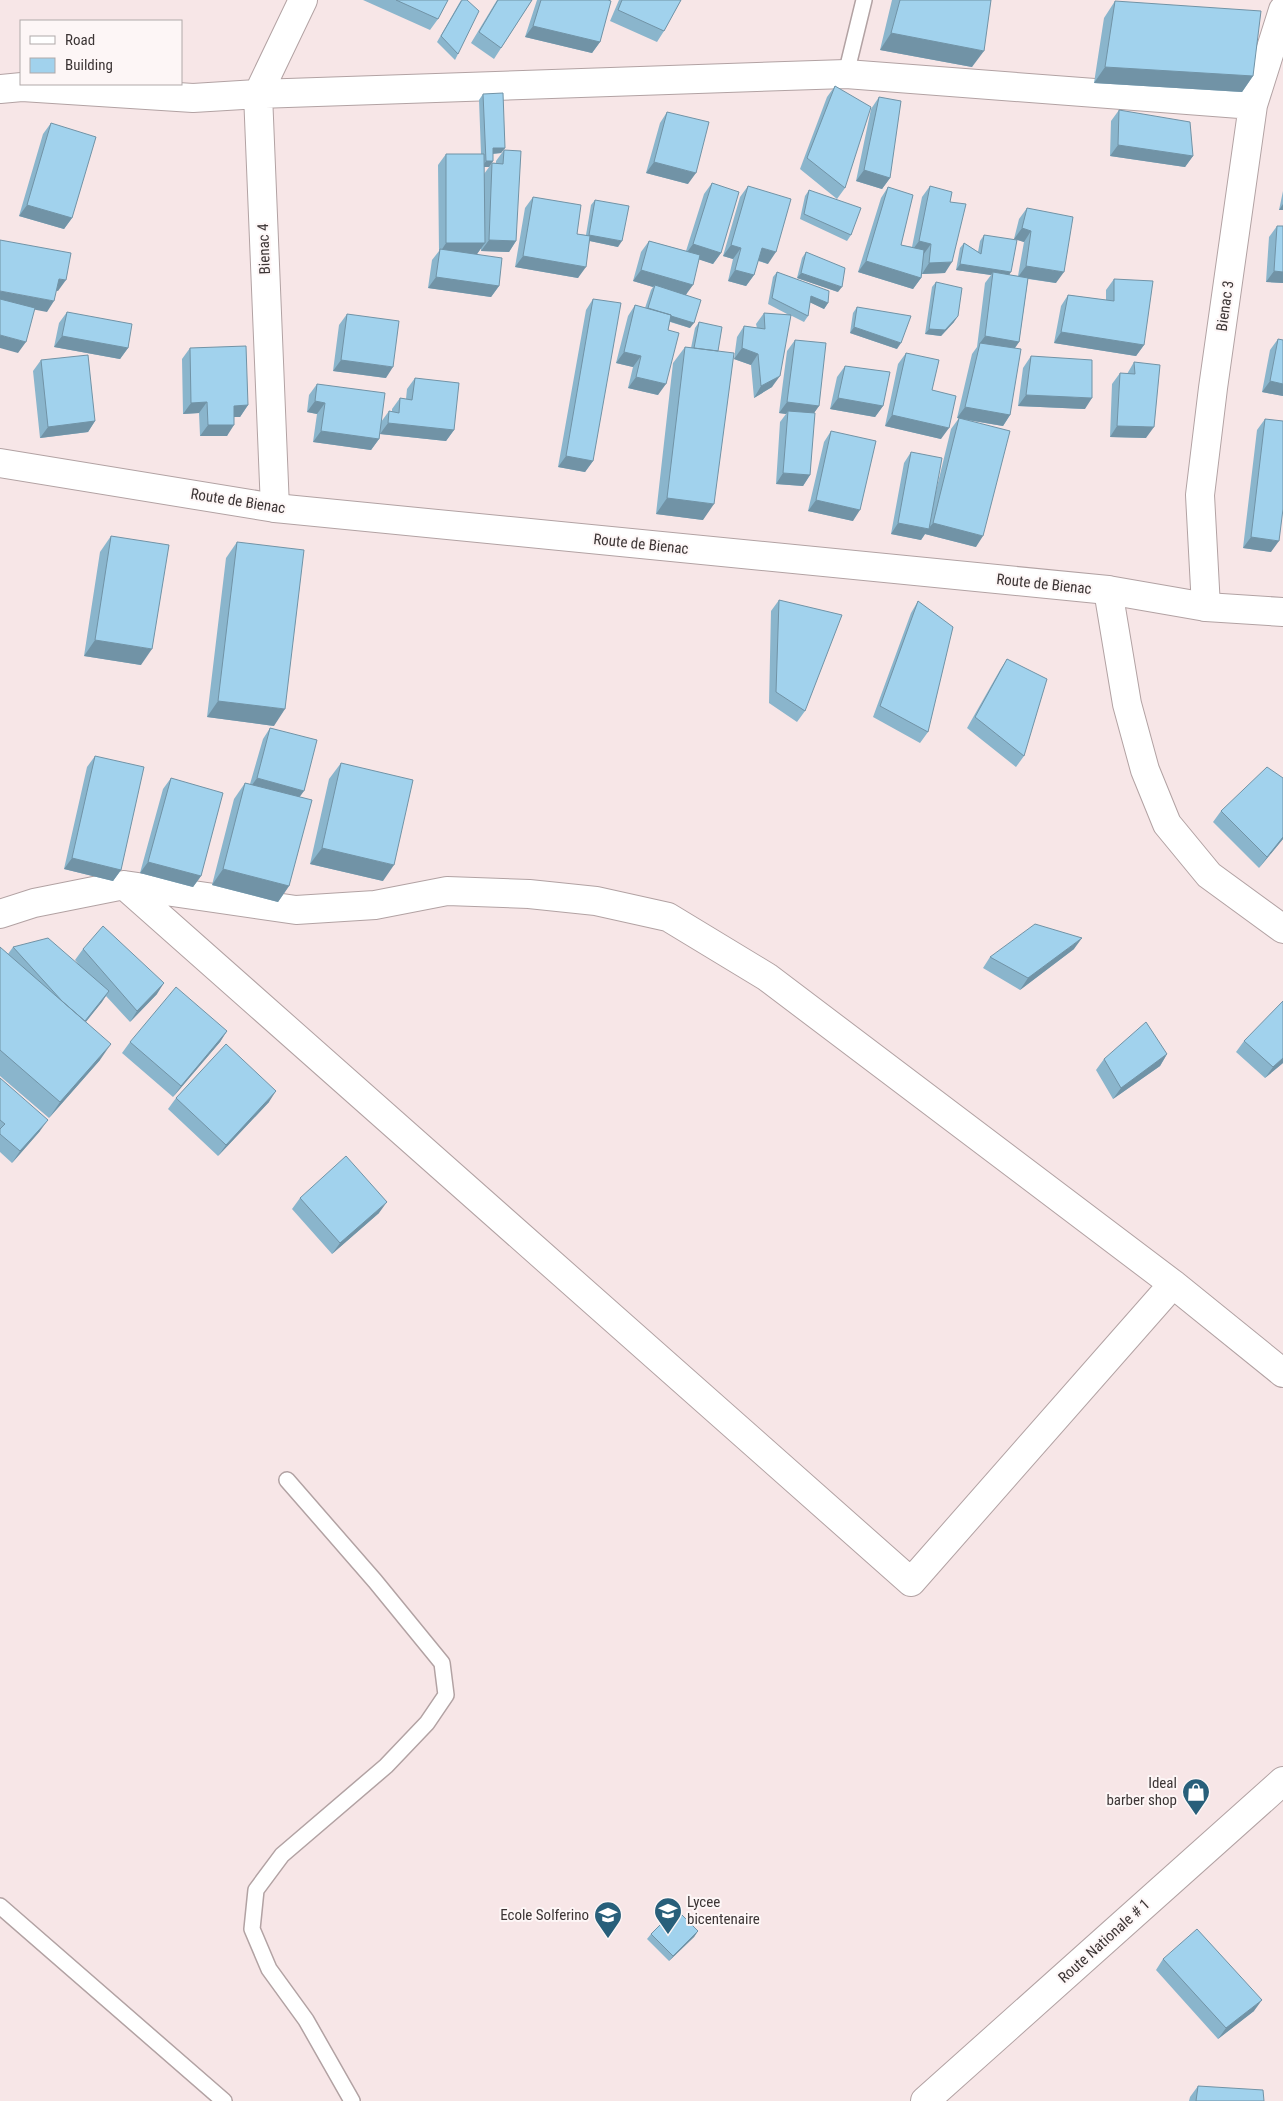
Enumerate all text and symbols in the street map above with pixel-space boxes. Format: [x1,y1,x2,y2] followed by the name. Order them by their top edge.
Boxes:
[20,20,182,85] legend
[65,31,95,49] text: Road
[65,56,113,74] text: Building
[254,223,274,275] street label: Bienac 4
[1213,280,1237,332] street label: Bienac 3
[189,485,287,517] street label: Route de Bienac
[593,530,690,558] street label: Route de Bienac
[996,570,1093,598] street label: Route de Bienac
[1106,1774,1177,1809] place label: Ideal barber shop
[1181,1777,1211,1816] shop icon: Ideal barber shop
[687,1893,760,1928] place label: Lycee bicentenaire
[1055,1895,1153,1987] street label: Route Nationale # 1
[653,1896,683,1935] school or university icon: Lycee bicentenaire
[593,1900,623,1939] school or university icon: Ecole Solferino
[500,1906,589,1924] place label: Ecole Solferino

